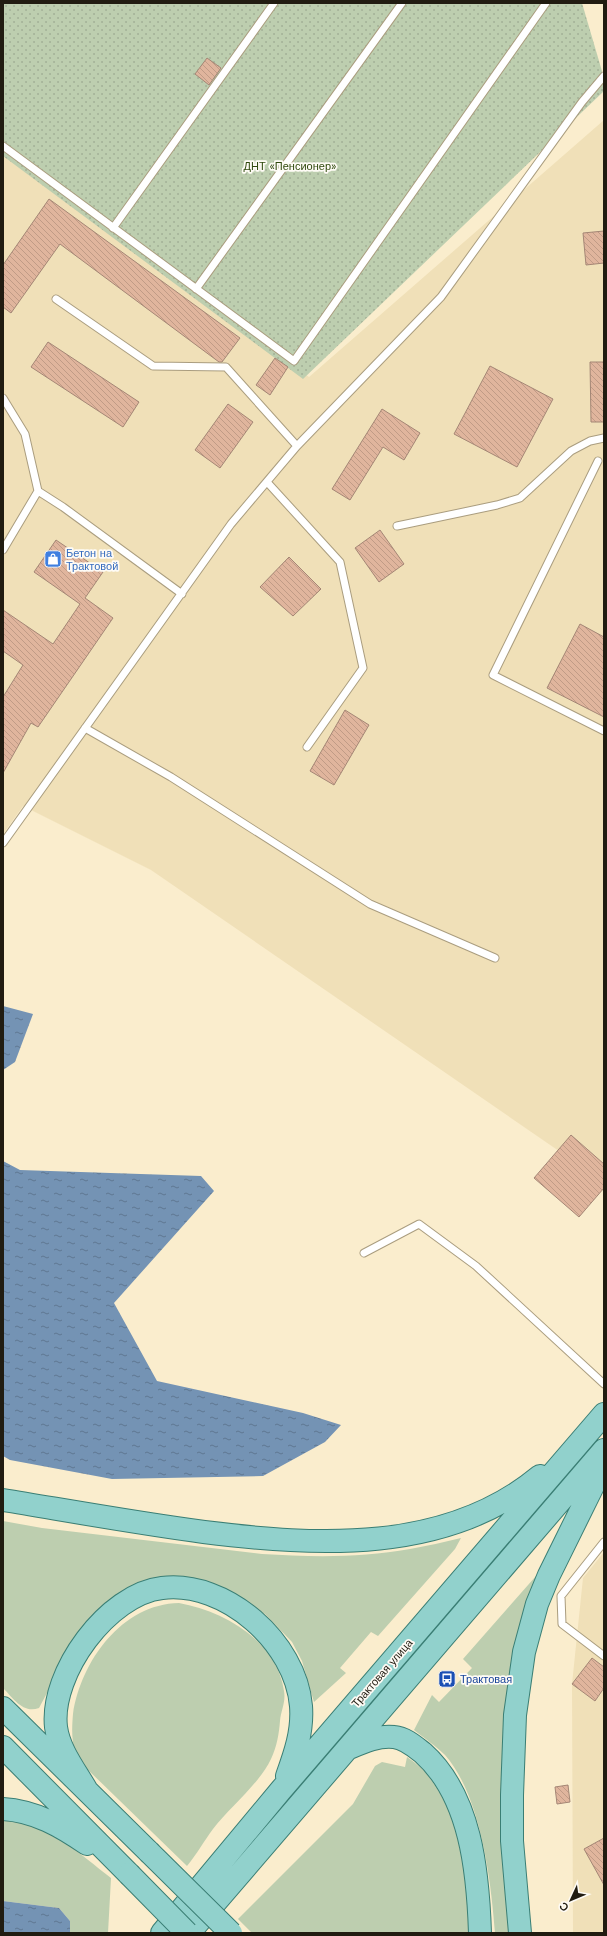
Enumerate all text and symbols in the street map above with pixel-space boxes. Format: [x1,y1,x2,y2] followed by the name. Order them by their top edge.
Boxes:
[244,160,336,173] park label: ДНТ «Пенсионер»
[66,547,118,573] place label: Бетон на Трактовой
[43,549,63,569] shop icon: Бетон на Трактовой
[349,1636,416,1710] street label: Трактовая улица
[437,1669,457,1689] bus stop icon: Трактовая
[460,1673,512,1686] place label: Трактовая
[551,1880,591,1920] north arrow
[557,1899,572,1914] text: С

